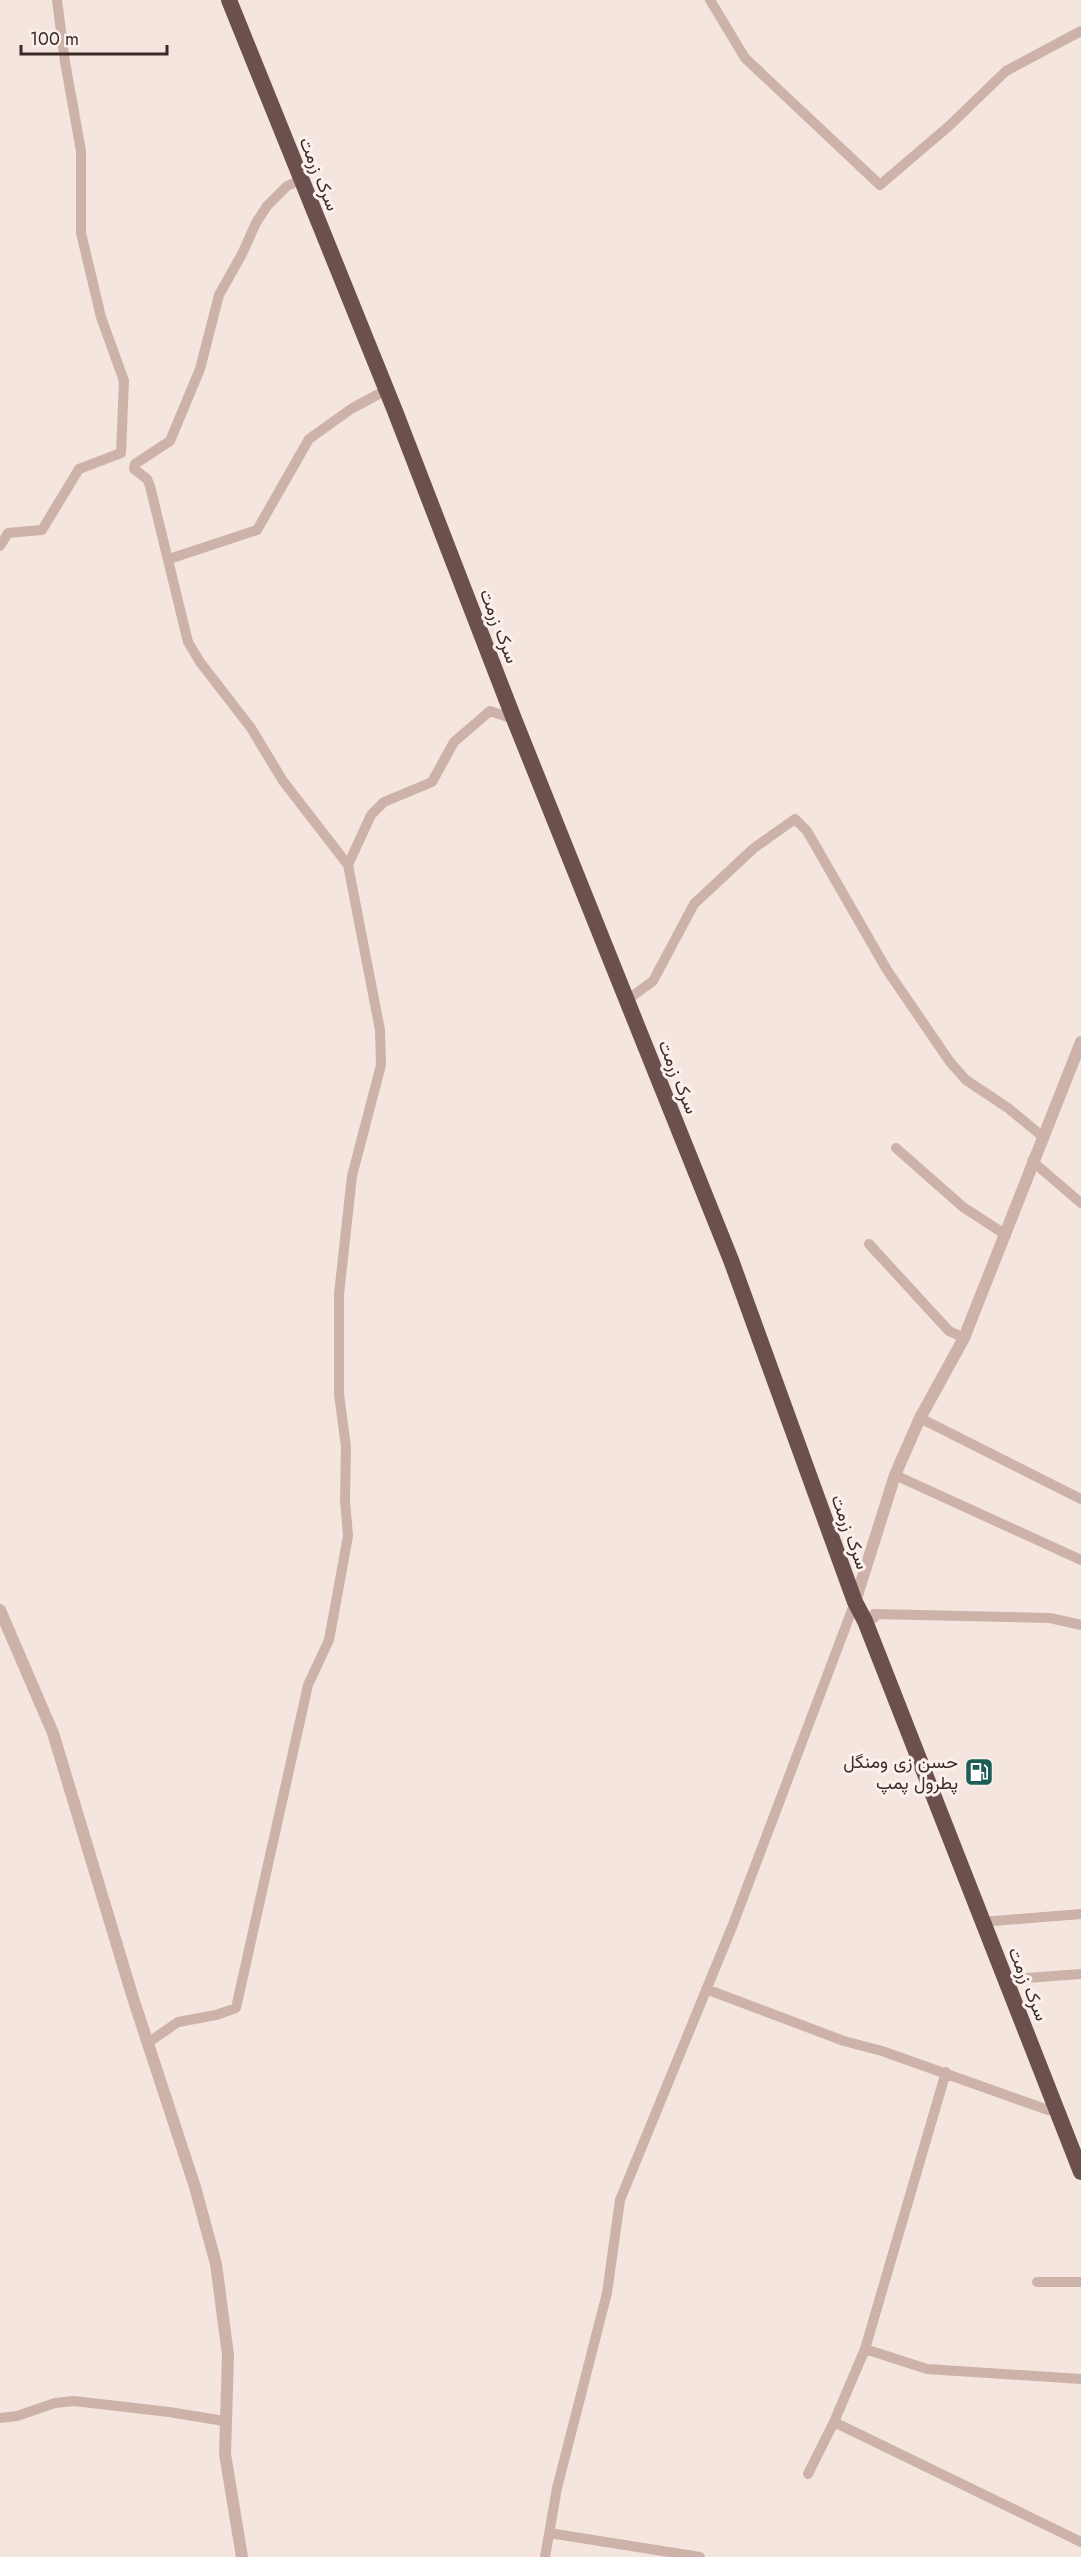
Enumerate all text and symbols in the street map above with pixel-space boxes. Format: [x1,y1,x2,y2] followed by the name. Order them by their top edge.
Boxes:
[21,18,166,56] scale bar
[30,26,79,52] text: 100 m
[292,133,346,215] street label: سرک زرمت
[473,585,525,667] street label: سرک زرمت
[651,1036,705,1118] street label: سرک زرمت
[825,1491,875,1573] street label: سرک زرمت
[843,1749,958,1796] place label: حسن زی ومنگل پطرول پمپ
[963,1756,995,1788] fuel station icon: حسن زی ومنگل پطرول پمپ
[1001,1943,1055,2025] street label: سرک زرمت

